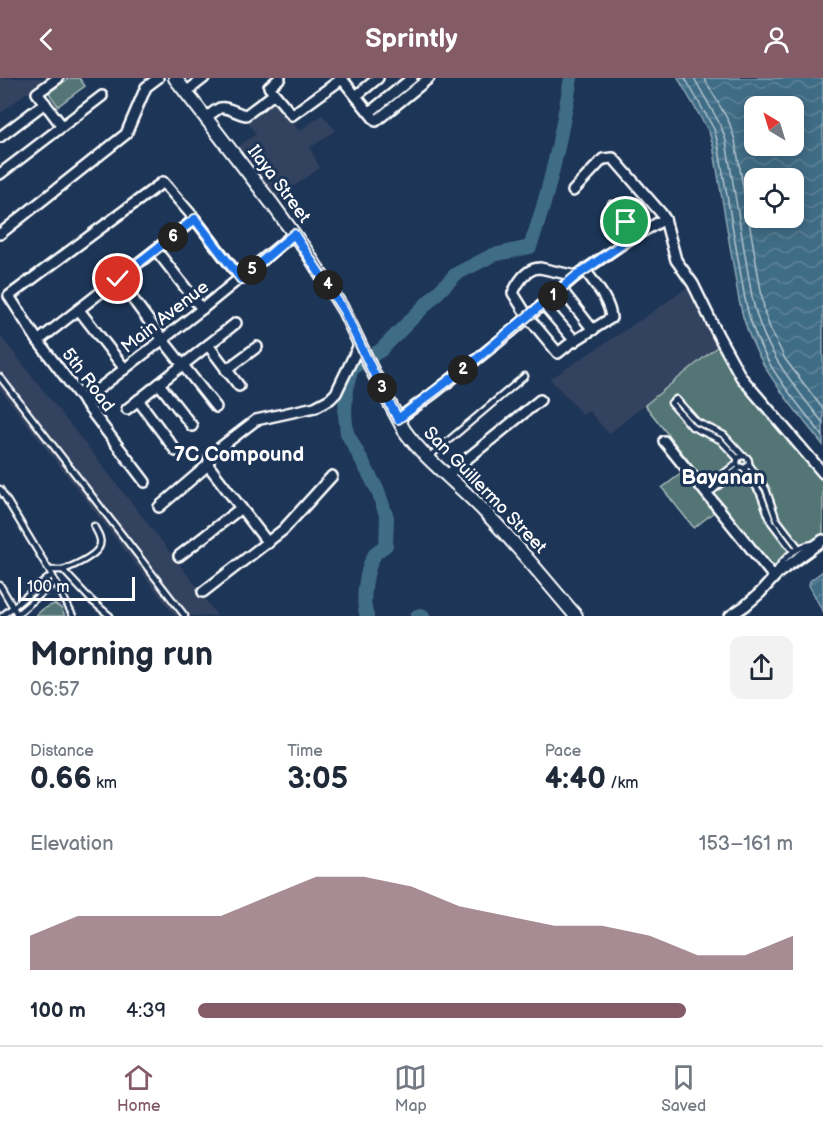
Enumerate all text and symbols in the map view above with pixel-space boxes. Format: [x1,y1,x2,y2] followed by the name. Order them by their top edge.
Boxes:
[30,23,63,56] icon: back
[365,23,458,55] text: Sprintly
[760,23,793,56] icon: person
[744,96,804,156] north arrow
[744,96,804,228] map controls
[243,141,315,227] street label: Ilaya Street
[744,168,804,228] button: locate
[600,196,651,247] pin
[609,205,642,238] icon: arrive
[158,222,188,252] pin: 6
[168,227,178,246] text: 6
[92,253,143,304] pin
[237,255,267,285] pin: 5
[247,260,257,279] text: 5
[101,262,134,295] icon: check
[313,270,343,300] pin: 4
[323,275,333,294] text: 4
[117,276,213,358] street label: Main Avenue
[538,281,568,311] pin: 1
[550,286,556,305] text: 1
[57,344,119,416] street label: 5th Road
[448,355,478,385] pin: 2
[458,360,468,379] text: 2
[367,373,397,403] pin: 3
[377,378,387,397] text: 3
[419,422,551,558] street label: San Guillermo Street
[174,443,304,467] district label: 7C Compound
[681,465,765,490] district label: Bayanan
[18,574,135,602] scale bar
[27,578,70,597] text: 100 m
[30,635,213,675] text: Morning run
[730,636,793,699] button: share
[30,678,79,702] text: 06:57
[30,742,94,761] text: Distance
[287,742,323,761] text: Time
[545,742,581,761] text: Pace
[30,761,92,797] text: 0.66
[287,761,348,797] text: 3:05
[545,761,606,797] text: 4:40
[92,774,117,793] text: km
[606,774,639,793] text: /km
[30,832,113,856] text: Elevation
[699,832,793,856] text: 153–161 m
[30,999,86,1023] text: 100 m
[126,999,166,1023] text: 4:39
[117,1061,160,1116] tab: Home
[394,1061,427,1116] tab: Map
[661,1061,706,1116] tab: Saved

